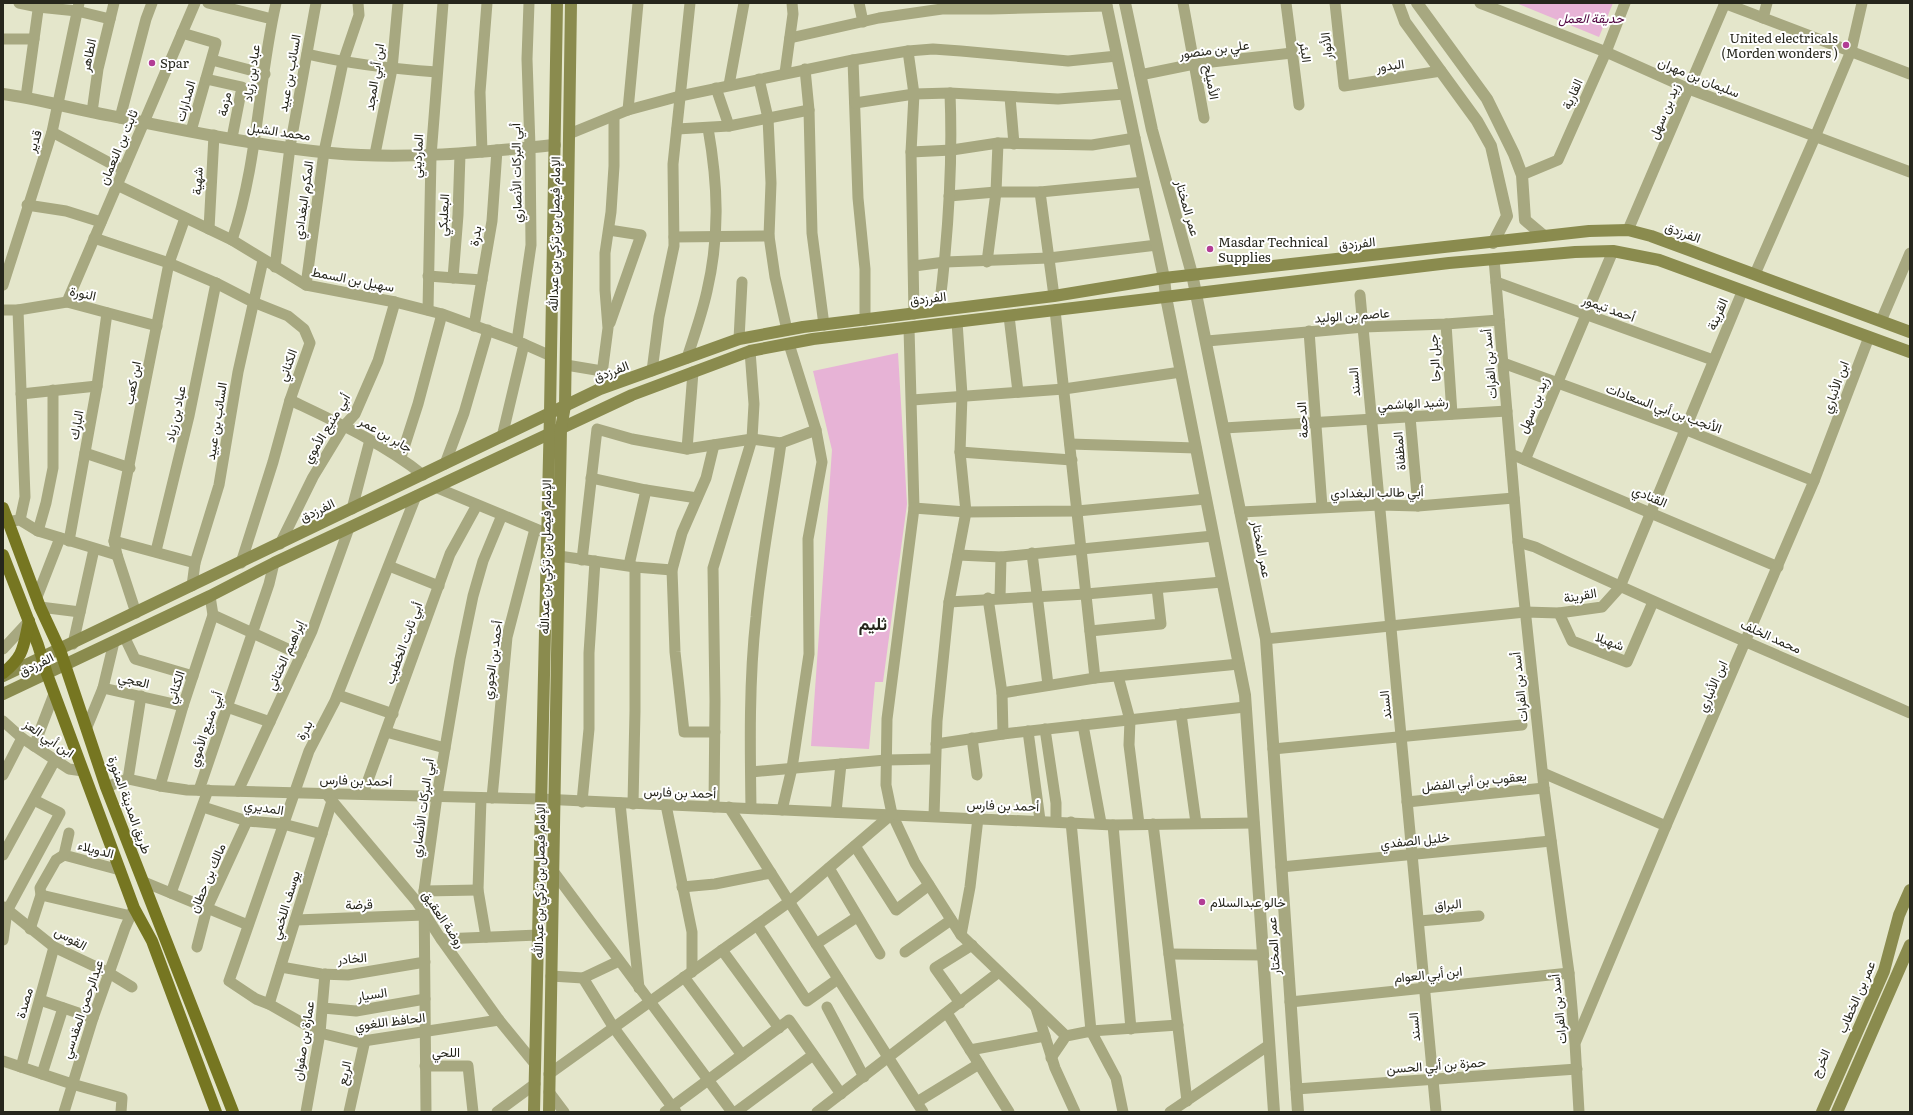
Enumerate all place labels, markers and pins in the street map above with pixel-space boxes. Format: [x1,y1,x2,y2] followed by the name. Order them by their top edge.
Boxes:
[1721,28,1838,62] place label: United electricals (Morden wonders )
[1841,40,1851,50] marker: United electricals (Morden wonders )
[160,53,190,72] place label: Spar
[147,58,157,68] marker: Spar
[1218,232,1329,266] place label: Masdar Technical Supplies
[1205,244,1215,254] marker: Masdar Technical Supplies
[1210,892,1286,911] place label: خالو عبدالسلام
[1197,897,1207,907] marker: خالو عبدالسلام

